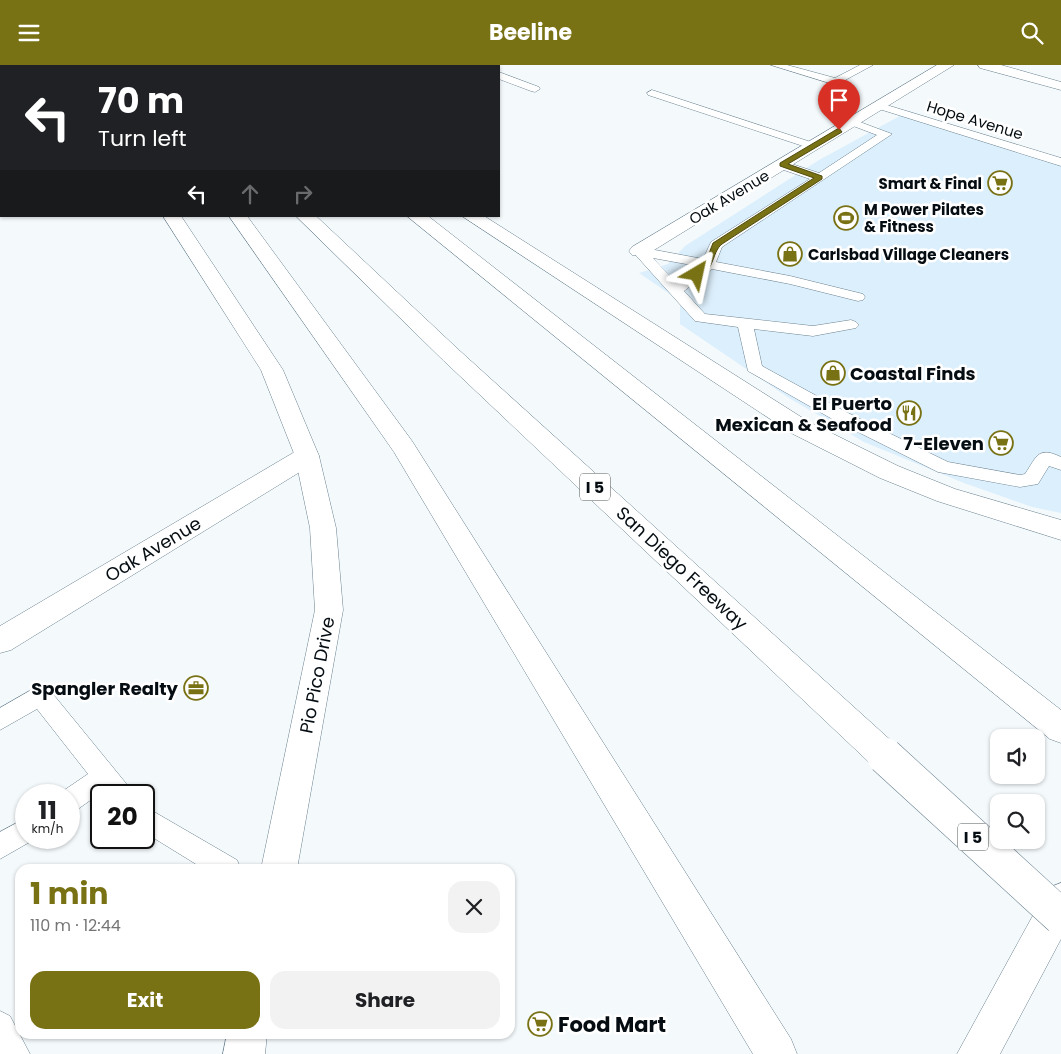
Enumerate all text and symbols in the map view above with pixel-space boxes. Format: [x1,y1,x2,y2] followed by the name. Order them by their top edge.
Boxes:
[489,17,572,48] text: Beeline
[15,19,43,47] icon: menu
[1018,19,1046,47] icon: search
[98,76,184,125] text: 70 m
[818,79,860,130] pin
[15,85,80,150] icon: left
[825,86,853,114] icon: arrive
[924,95,1026,145] street label: Hope Avenue
[98,123,186,154] text: Turn left
[685,165,773,229] street label: Oak Avenue
[987,170,1013,196] supermarket icon: Smart & Final
[879,173,982,194] place label: Smart & Final
[183,180,211,208] icon: left
[236,180,264,208] icon: ahead
[289,180,317,208] icon: right
[864,199,984,237] place label: M Power Pilates & Fitness
[833,205,859,231] sports icon: M Power Pilates & Fitness
[777,241,803,267] shop icon: Carlsbad Village Cleaners
[808,244,1009,265] place label: Carlsbad Village Cleaners
[670,247,722,299] position arrow
[820,360,846,386] shop icon: Coastal Finds
[850,361,976,386] place label: Coastal Finds
[715,391,892,437] place label: El Puerto Mexican & Seafood
[896,400,922,426] restaurant icon: El Puerto Mexican & Seafood
[988,430,1014,456] supermarket icon: 7-Eleven
[903,431,984,456] place label: 7-Eleven
[580,473,610,501] road number: I 5
[611,501,753,635] street label: San Diego Freeway
[100,510,206,588] street label: Oak Avenue
[293,614,341,736] street label: Pio Pico Drive
[183,675,209,701] office icon: Spangler Realty
[31,676,179,701] place label: Spangler Realty
[990,729,1045,849] map controls
[990,729,1045,784] button: sound
[90,784,155,849] speed limit sign: 20
[38,793,57,828] text: 11
[990,794,1045,849] button: search
[32,820,63,837] text: km/h
[958,824,988,851] road number: I 5
[30,872,108,915] text: 1 min
[448,881,500,933] button: close
[30,914,121,937] text: 110 m · 12:44
[30,971,260,1029] button: Exit
[270,971,500,1029] button: Share
[558,1010,666,1039] place label: Food Mart
[527,1011,553,1037] supermarket icon: Food Mart

